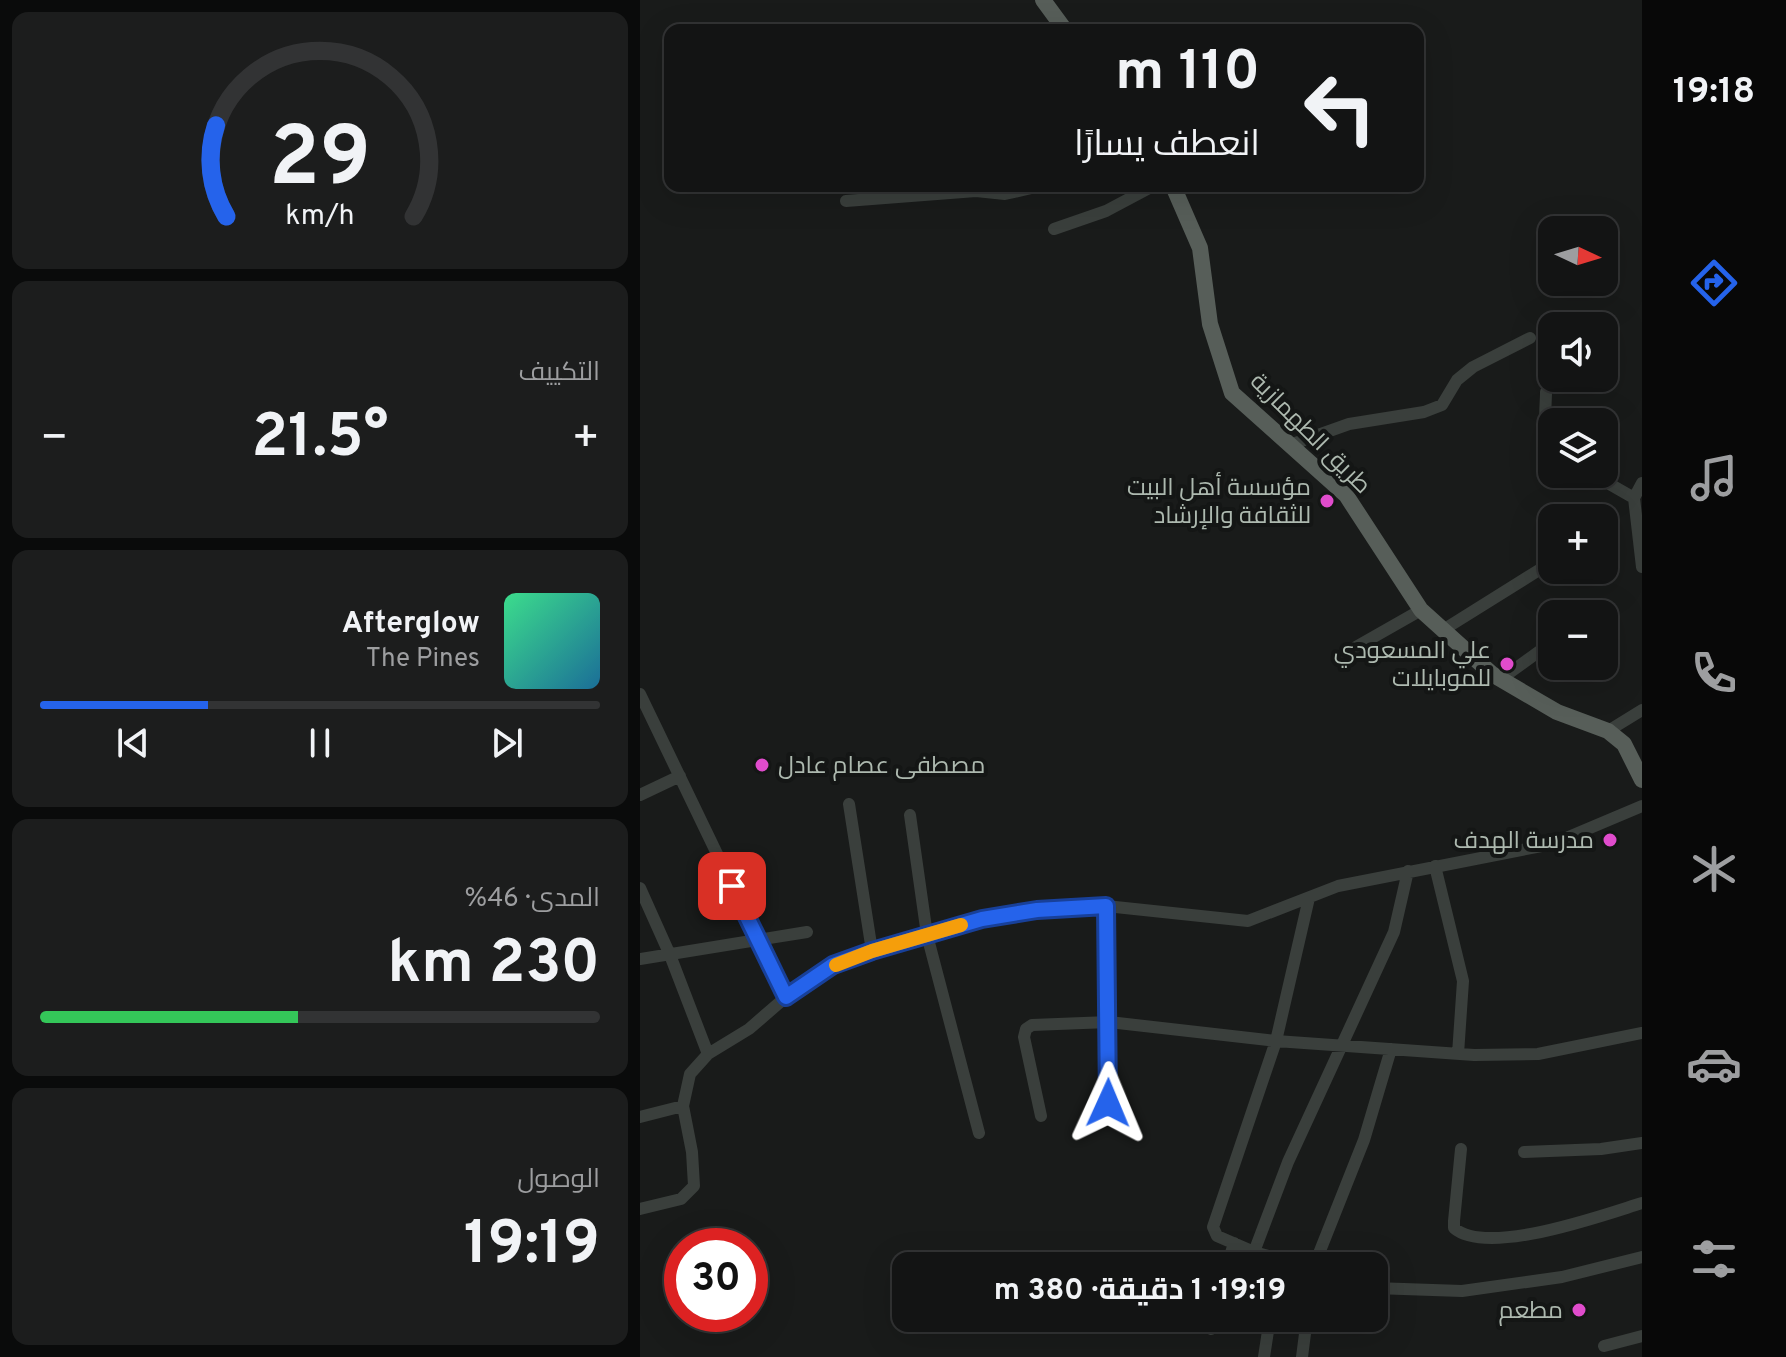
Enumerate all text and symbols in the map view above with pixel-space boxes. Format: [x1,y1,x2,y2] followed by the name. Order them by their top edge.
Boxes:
[1115,39,1260,109] text: 110 m
[1288,56,1392,160] icon: left
[1673,70,1755,116] text: 19:18
[269,109,371,214] text: 29
[1074,123,1260,169] text: انعطف يسارًا
[285,199,355,235] text: km/h
[1538,216,1618,296] north arrow
[1538,216,1618,680] map controls
[1686,255,1742,311] icon: directions
[1538,312,1618,392] button: sound
[518,357,600,390] text: التكييف
[1243,368,1376,501] street label: طريق الطهمازية
[251,402,389,478] text: 21.5°
[1538,408,1618,488] button: layers
[40,412,68,468] text: −
[572,412,600,468] text: +
[1686,450,1742,506] icon: music
[1127,471,1311,532] place label: مؤسسة أهل البيت للثقافة والإرشاد
[1318,492,1336,510] marker: مؤسسة أهل البيت للثقافة والإرشاد
[1538,504,1618,584] button: +
[1538,600,1618,680] button: −
[342,606,480,643] text: Afterglow
[1334,637,1491,695] place label: علي المسعودي للموبايلات
[366,643,480,676] text: The Pines
[1686,645,1742,701] icon: phone
[1498,655,1516,673] marker: علي المسعودي للموبايلات
[111,721,155,765] icon: previous
[298,721,342,765] icon: pause
[485,721,529,765] icon: next
[778,752,985,782] place label: مصطفى عصام عادل
[753,756,771,774] marker: مصطفى عصام عادل
[1454,827,1594,857] place label: مدرسة الهدف
[1601,831,1619,849] marker: مدرسة الهدف
[1686,841,1742,897] icon: climate
[698,852,766,920] pin
[710,864,754,908] icon: arrive
[465,883,600,916] text: المدى · 46%
[388,928,600,1004] text: 230 km
[1686,1036,1742,1092] icon: car
[1066,1061,1150,1145] position arrow
[517,1164,600,1197] text: الوصول
[464,1209,600,1285] text: 19:19
[664,1228,768,1332] speed limit sign: 30
[1686,1231,1742,1287] icon: filters
[994,1273,1286,1310] text: 19:19 · 1 دقيقة · 380 m
[1499,1297,1563,1327] place label: مطعم
[1570,1301,1588,1319] marker: مطعم

